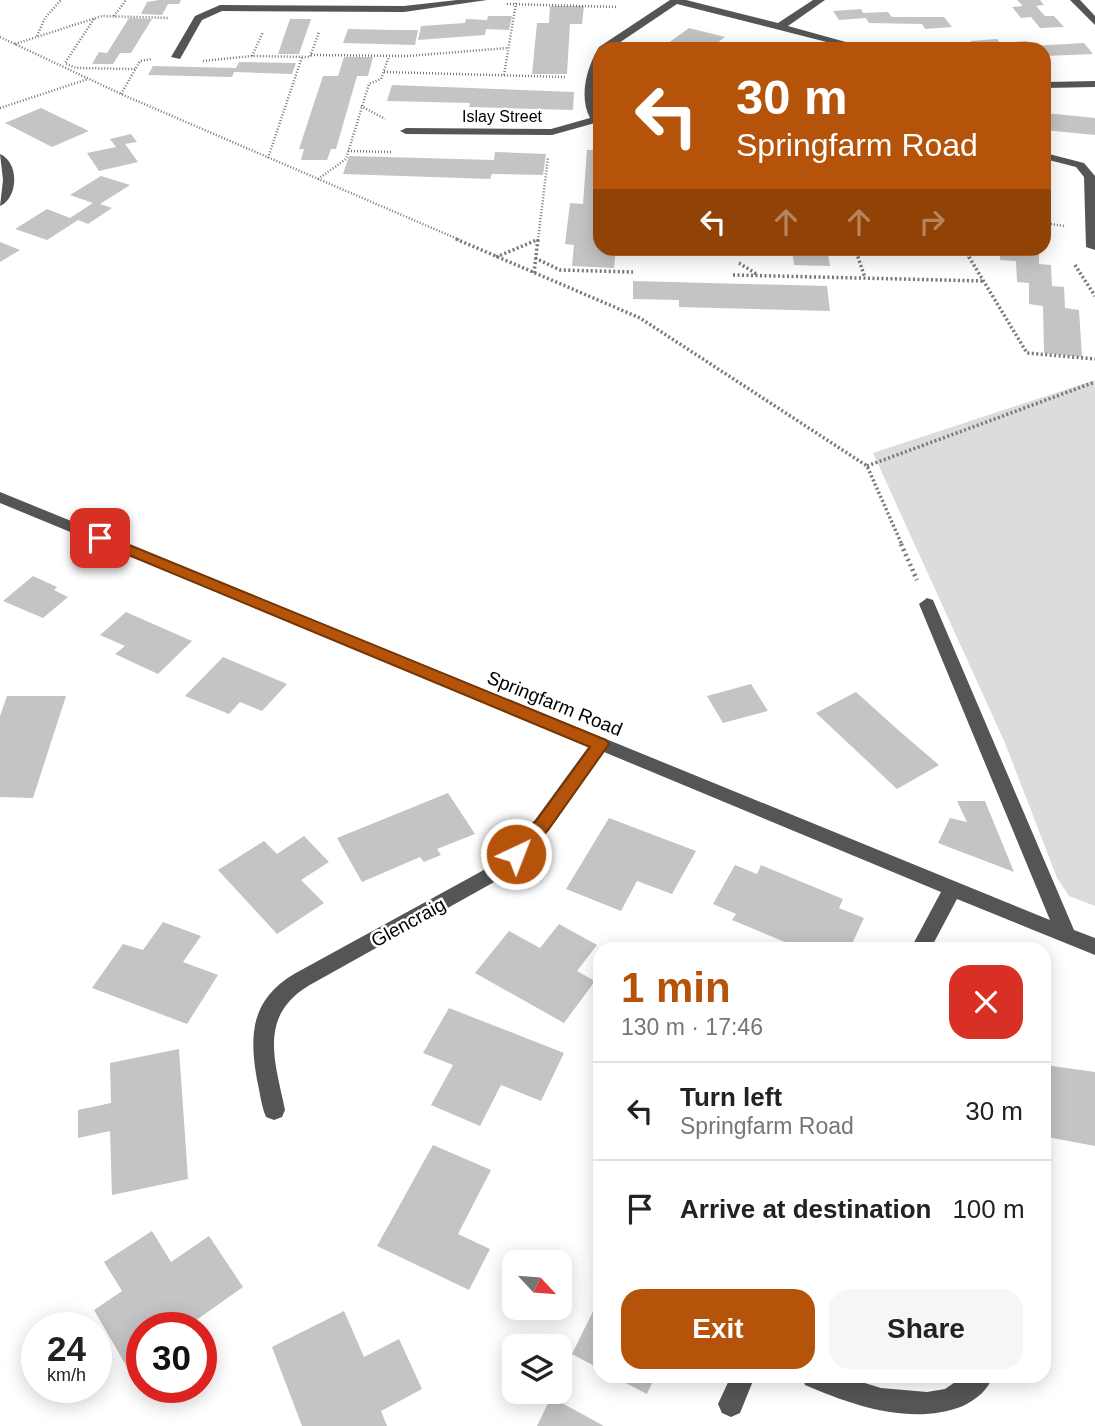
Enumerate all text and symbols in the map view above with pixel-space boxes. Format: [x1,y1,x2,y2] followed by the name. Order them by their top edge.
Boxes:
[621,70,712,161] icon: left
[736,70,848,124] text: 30 m
[462,108,543,125] street label: Islay Street
[736,127,978,163] text: Springfarm Road
[694,203,732,241] icon: left
[767,203,805,241] icon: ahead
[840,203,878,241] icon: ahead
[913,203,951,241] icon: right
[70,508,130,568] pin
[81,519,119,557] icon: arrive
[484,667,625,740] street label: Springfarm Road
[479,817,553,891] position arrow
[368,894,449,951] street label: Glencraig
[621,964,731,1011] text: 1 min
[949,965,1023,1039] button: close
[621,1014,763,1040] text: 130 m · 17:46
[680,1082,782,1112] text: Turn left
[621,1092,659,1130] icon: left
[965,1096,1023,1126] text: 30 m
[680,1113,854,1139] text: Springfarm Road
[621,1190,659,1228] icon: arrive
[680,1194,931,1224] text: Arrive at destination
[952,1194,1025,1224] text: 100 m
[502,1250,572,1320] north arrow
[502,1250,572,1404] map controls
[621,1289,815,1369] button: Exit
[829,1289,1023,1369] button: Share
[126,1312,217,1403] speed limit sign: 30
[47,1329,86,1368] text: 24
[502,1334,572,1404] button: layers
[47,1365,86,1385] text: km/h

